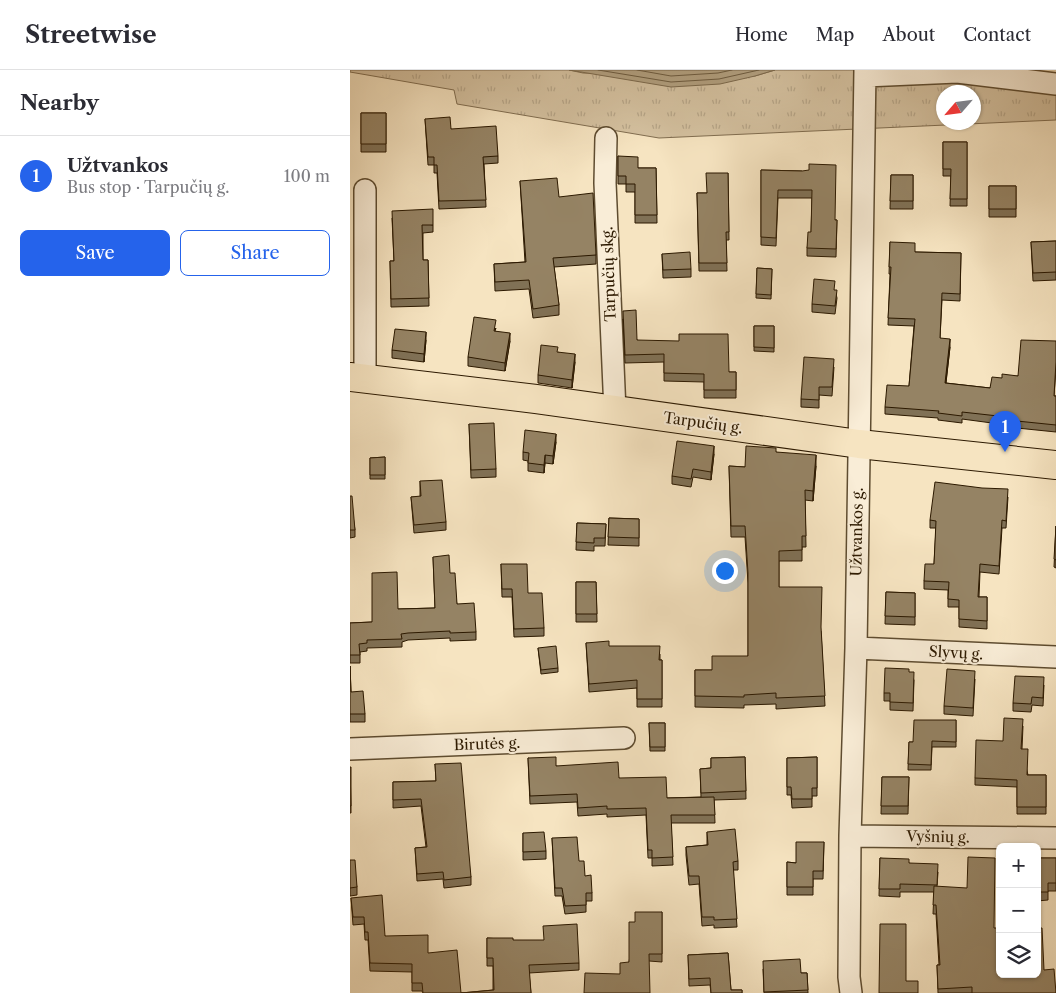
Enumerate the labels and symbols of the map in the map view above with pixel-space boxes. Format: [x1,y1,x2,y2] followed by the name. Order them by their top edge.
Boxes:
[936,85,981,130] north arrow
[597,226,620,322] street label: Tarpučių skg.
[662,408,744,437] street label: Tarpučių g.
[989,411,1021,452] pin: 1
[846,487,867,577] street label: Užtvankos g.
[712,558,738,584] your location
[928,642,984,663] street label: Slyvų g.
[453,733,521,754] street label: Birutės g.
[905,826,970,847] street label: Vyšnių g.

